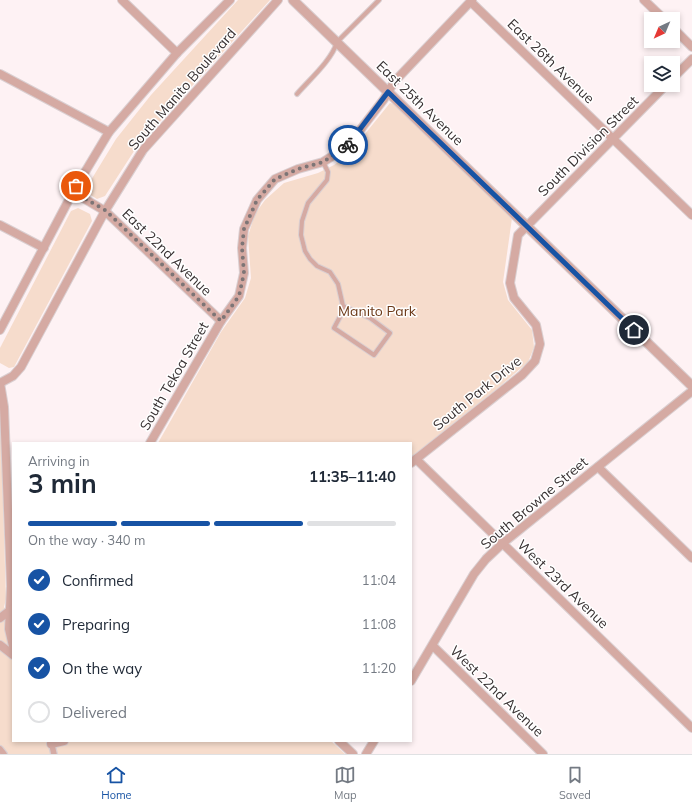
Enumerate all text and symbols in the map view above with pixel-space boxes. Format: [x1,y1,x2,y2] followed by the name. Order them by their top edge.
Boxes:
[644,12,680,48] north arrow
[644,12,680,92] map controls
[504,15,598,107] street label: East 26th Avenue
[124,24,240,154] street label: South Manito Boulevard
[644,56,680,92] button: layers
[373,57,467,149] street label: East 25th Avenue
[534,92,642,200] street label: South Division Street
[328,125,368,165] courier
[337,134,359,156] icon: bike
[59,169,93,203] pin
[65,175,87,197] icon: bag
[118,205,216,299] street label: East 22nd Avenue
[338,302,417,320] park label: Manito Park
[617,313,651,347] pin
[136,318,212,433] street label: South Tekoa Street
[623,319,645,341] icon: home
[429,352,525,434] street label: South Park Drive
[28,453,90,469] text: Arriving in
[477,453,591,553] street label: South Browne Street
[28,467,97,500] text: 3 min
[309,467,396,486] text: 11:35–11:40
[28,532,145,548] text: On the way · 340 m
[513,536,613,632] street label: West 23rd Avenue
[28,569,50,591] icon: check
[62,571,133,590] text: Confirmed
[362,572,396,588] text: 11:04
[28,613,50,635] icon: check
[62,615,130,634] text: Preparing
[362,616,396,632] text: 11:08
[446,642,548,740] street label: West 22nd Avenue
[28,657,50,679] icon: check
[62,659,142,678] text: On the way
[362,660,396,676] text: 11:20
[62,703,127,722] text: Delivered
[101,764,132,802] tab: Home
[334,764,357,802] tab: Map
[559,764,591,802] tab: Saved

